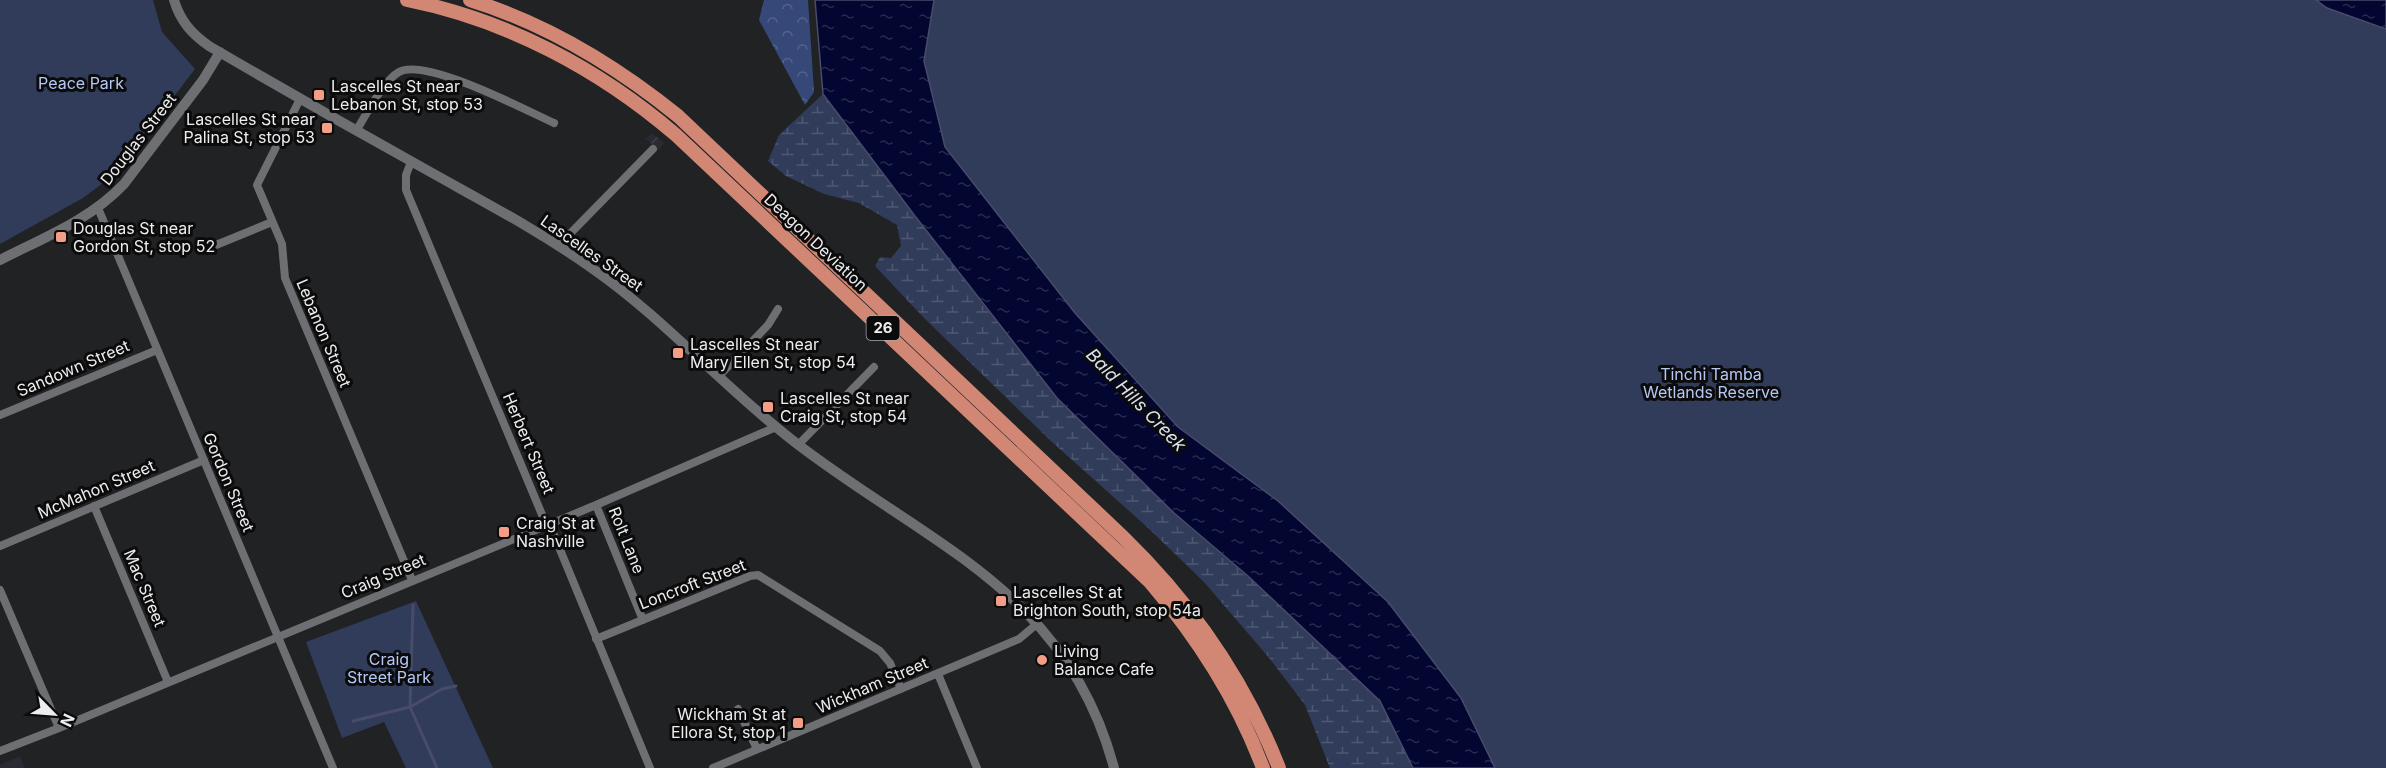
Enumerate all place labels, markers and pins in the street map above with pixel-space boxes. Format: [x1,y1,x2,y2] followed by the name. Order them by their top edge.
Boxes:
[331,76,483,114] place label: Lascelles St near Lebanon St, stop 53
[312,88,326,102] marker: Lascelles St near Lebanon St, stop 53
[183,109,315,147] place label: Lascelles St near Palina St, stop 53
[320,121,334,135] marker: Lascelles St near Palina St, stop 53
[73,218,215,256] place label: Douglas St near Gordon St, stop 52
[54,230,68,244] marker: Douglas St near Gordon St, stop 52
[690,334,856,372] place label: Lascelles St near Mary Ellen St, stop 54
[671,346,685,360] marker: Lascelles St near Mary Ellen St, stop 54
[780,388,909,426] place label: Lascelles St near Craig St, stop 54
[761,400,775,414] marker: Lascelles St near Craig St, stop 54
[516,513,595,551] place label: Craig St at Nashville
[497,525,511,539] marker: Craig St at Nashville
[1013,582,1201,620] place label: Lascelles St at Brighton South, stop 54a
[994,594,1008,608] marker: Lascelles St at Brighton South, stop 54a
[1054,641,1154,679] place label: Living Balance Cafe
[1035,653,1049,667] marker: Living Balance Cafe
[671,704,786,742] place label: Wickham St at Ellora St, stop 1
[791,716,805,730] marker: Wickham St at Ellora St, stop 1

